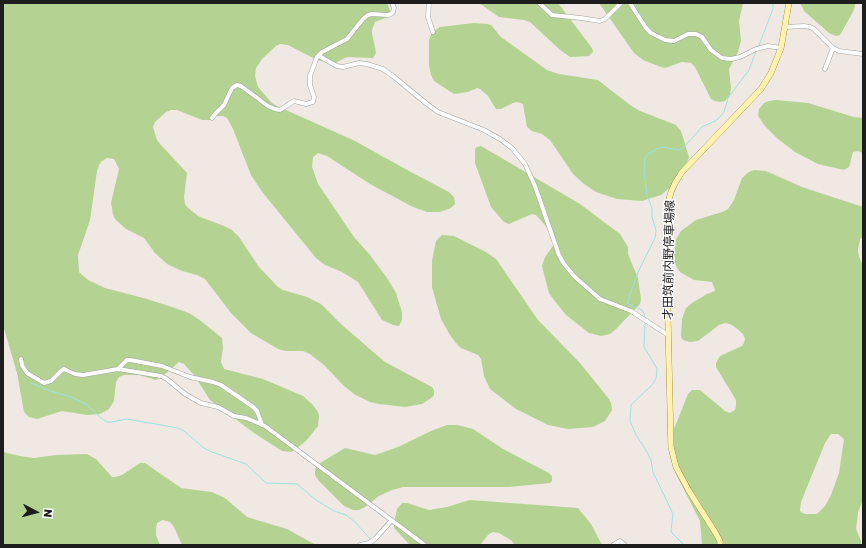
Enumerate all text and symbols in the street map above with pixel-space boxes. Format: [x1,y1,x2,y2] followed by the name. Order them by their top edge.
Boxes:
[661,200,677,320] street label: 才田筑前内野停車場線
[16,492,56,532] north arrow
[42,508,55,518] text: N

